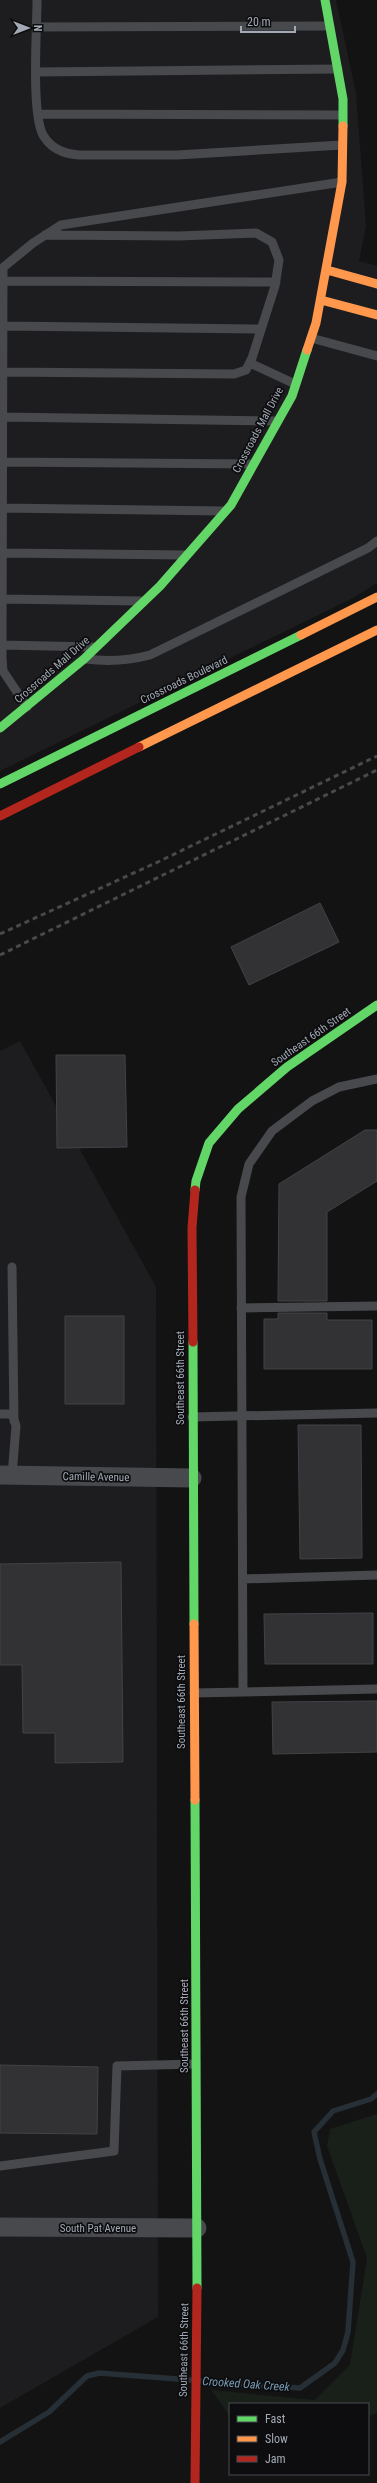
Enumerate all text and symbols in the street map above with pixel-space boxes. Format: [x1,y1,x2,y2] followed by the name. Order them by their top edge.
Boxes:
[8,8,48,48] north arrow
[241,8,295,34] scale bar
[247,15,271,29] text: 20 m
[31,25,44,32] text: N
[230,385,286,475] street label: Crossroads Mall Drive
[12,634,92,706] street label: Crossroads Mall Drive
[138,653,230,707] street label: Crossroads Boulevard
[269,1005,353,1069] street label: Southeast 66th Street
[174,1331,187,1425] street label: Southeast 66th Street
[63,1470,129,1484] street label: Camille Avenue
[175,1655,188,1749] street label: Southeast 66th Street
[178,1979,191,2073] street label: Southeast 66th Street
[60,2222,136,2235] street label: South Pat Avenue
[177,2303,191,2397] street label: Southeast 66th Street
[202,2374,291,2394] water label: Crooked Oak Creek
[229,2403,369,2475] legend
[265,2412,286,2426] text: Fast
[265,2432,288,2446] text: Slow
[265,2452,286,2466] text: Jam

